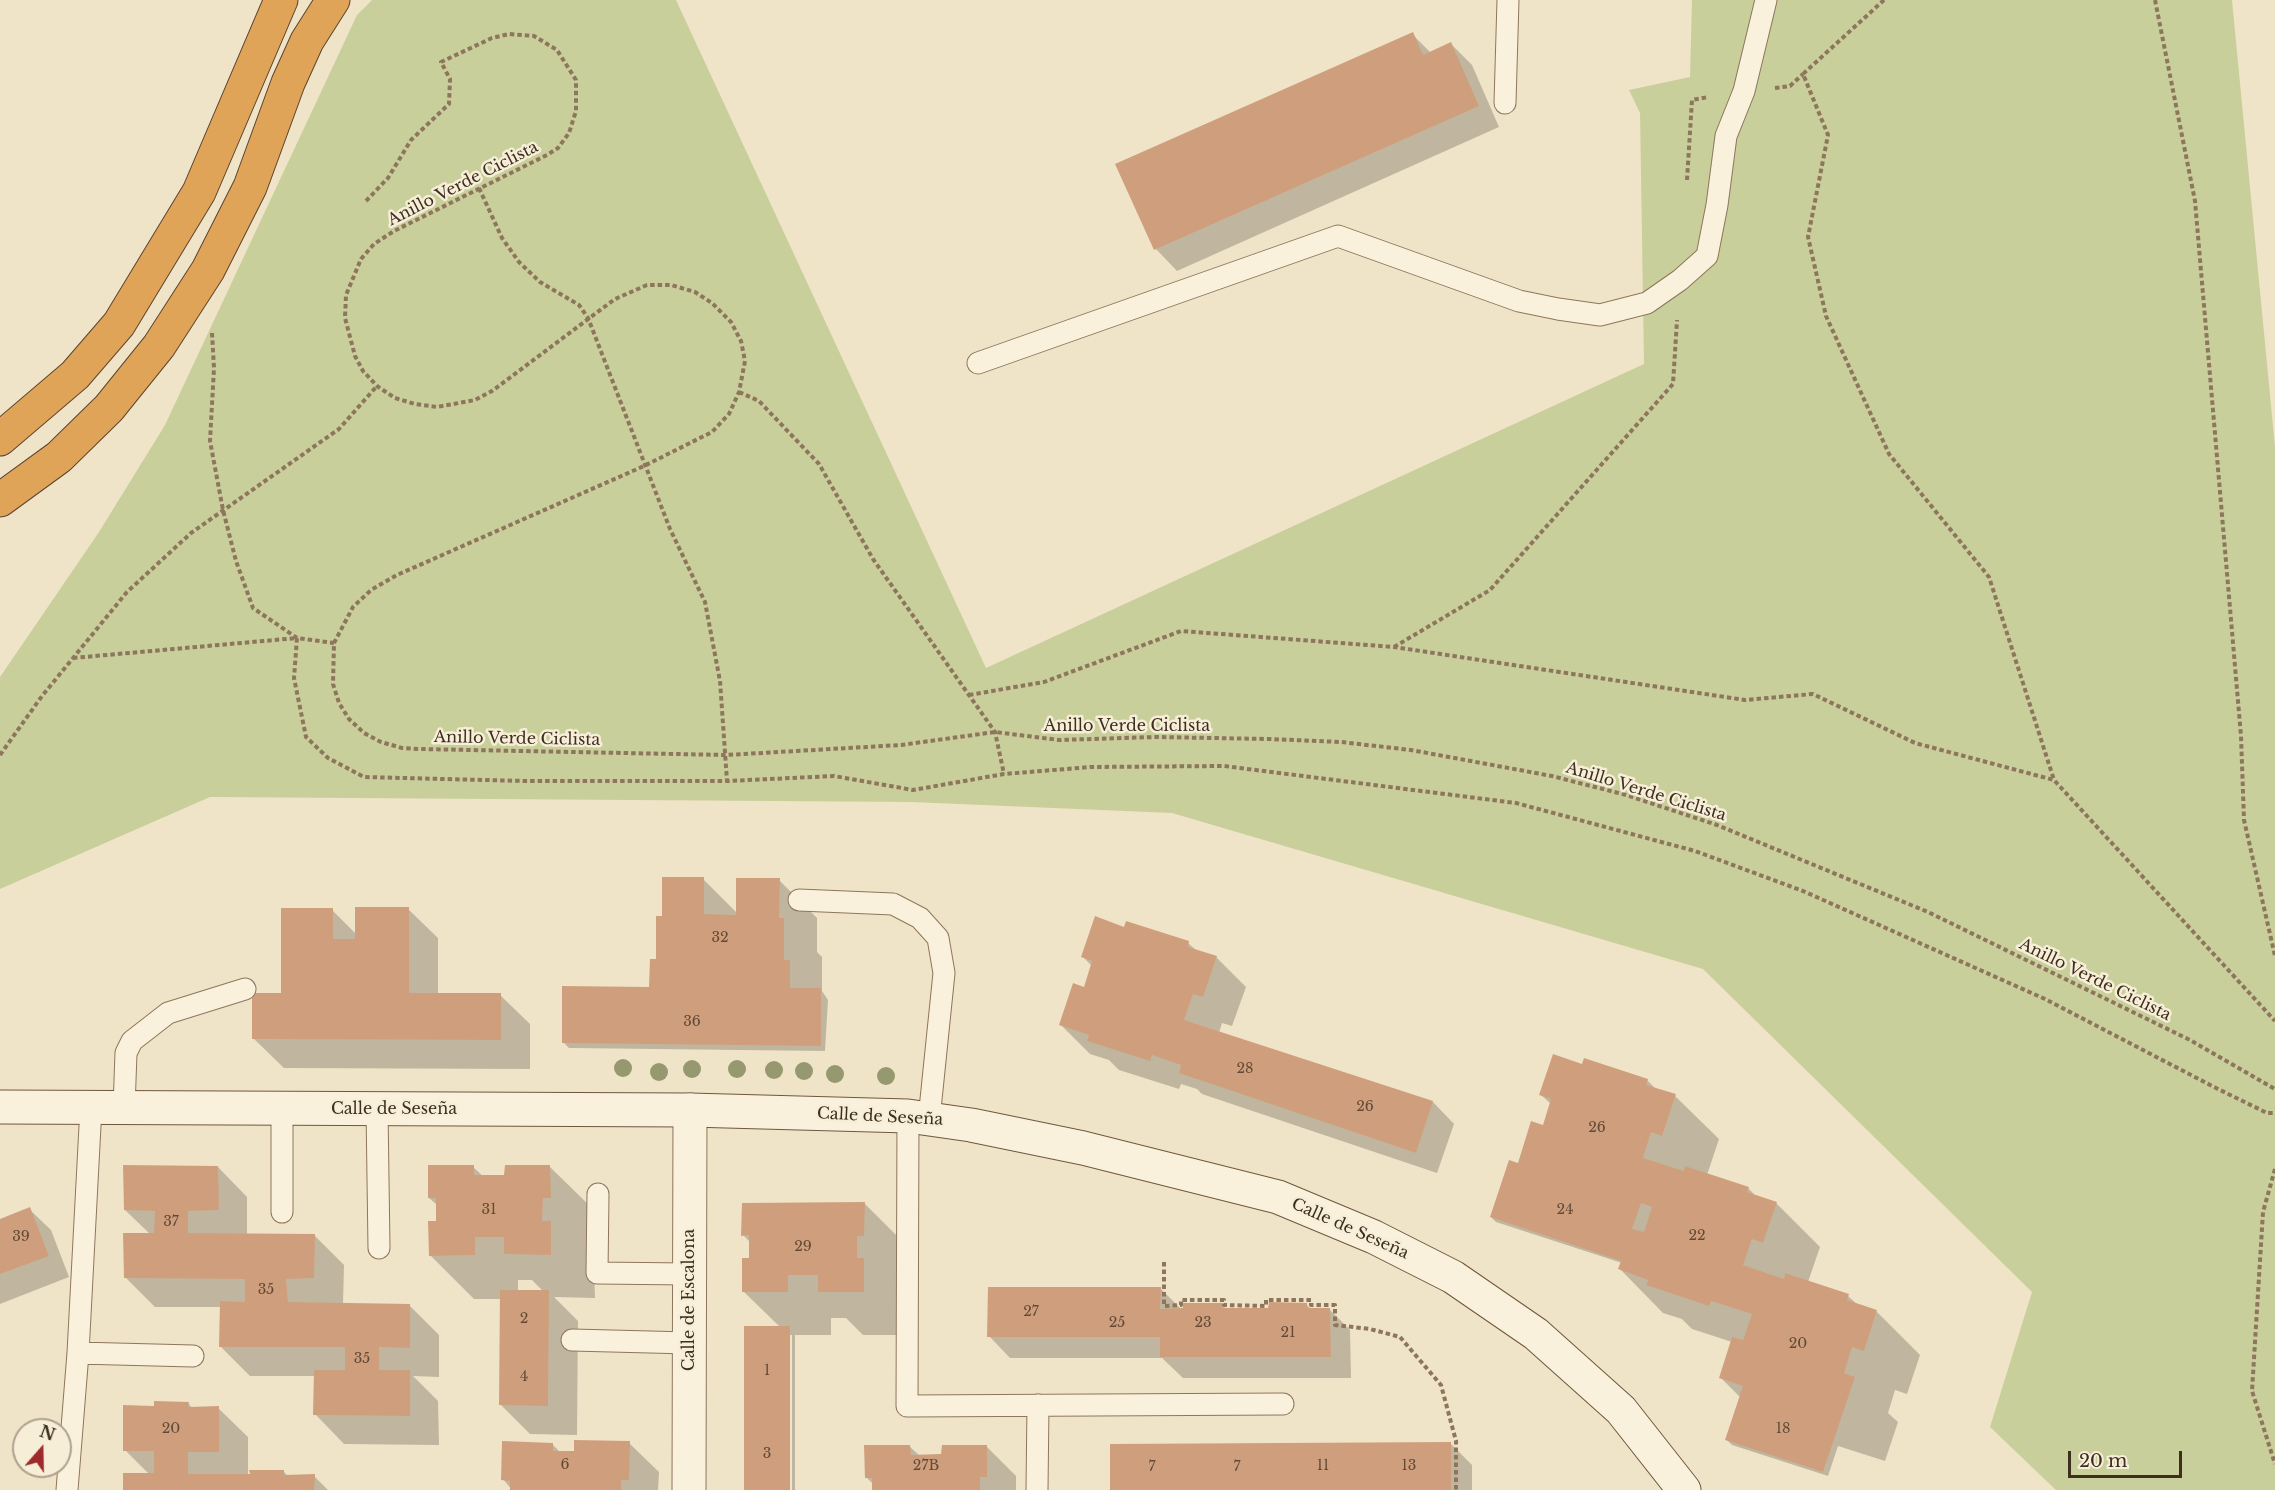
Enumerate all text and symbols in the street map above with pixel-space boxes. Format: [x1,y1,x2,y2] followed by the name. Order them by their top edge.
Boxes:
[385,138,541,230] street label: Anillo Verde Ciclista
[1044,716,1210,736] street label: Anillo Verde Ciclista
[434,728,600,750] street label: Anillo Verde Ciclista
[1564,758,1728,826] street label: Anillo Verde Ciclista
[711,930,729,946] house number: 32
[2016,935,2174,1025] street label: Anillo Verde Ciclista
[683,1014,701,1030] house number: 36
[1236,1061,1254,1077] house number: 28
[331,1099,457,1119] street label: Calle de Seseña
[1356,1099,1374,1115] house number: 26
[816,1104,944,1130] street label: Calle de Seseña
[1588,1120,1606,1136] house number: 26
[1288,1195,1412,1263] street label: Calle de Seseña
[482,1202,496,1218] house number: 31
[1557,1202,1573,1218] house number: 24
[163,1214,179,1230] house number: 37
[1688,1228,1706,1244] house number: 22
[12,1229,30,1245] house number: 39
[679,1229,699,1371] street label: Calle de Escalona
[794,1239,812,1255] house number: 29
[258,1282,274,1298] house number: 35
[1023,1304,1039,1320] house number: 27
[520,1311,528,1327] house number: 2
[1109,1315,1125,1331] house number: 25
[1194,1315,1212,1331] house number: 23
[1281,1325,1295,1341] house number: 21
[1789,1336,1807,1352] house number: 20
[354,1351,370,1367] house number: 35
[764,1363,770,1379] house number: 1
[520,1369,528,1385] house number: 4
[12,1418,72,1478] north arrow
[37,1421,58,1445] text: N
[162,1421,180,1437] house number: 20
[1776,1421,1790,1437] house number: 18
[2071,1439,2185,1477] scale bar
[763,1446,771,1462] house number: 3
[2079,1450,2127,1472] text: 20 m
[560,1457,570,1473] house number: 6
[913,1458,939,1474] house number: 27B
[1317,1458,1329,1474] house number: 11
[1402,1458,1416,1474] house number: 13
[1148,1459,1156,1475] house number: 7
[1233,1459,1241,1475] house number: 7

